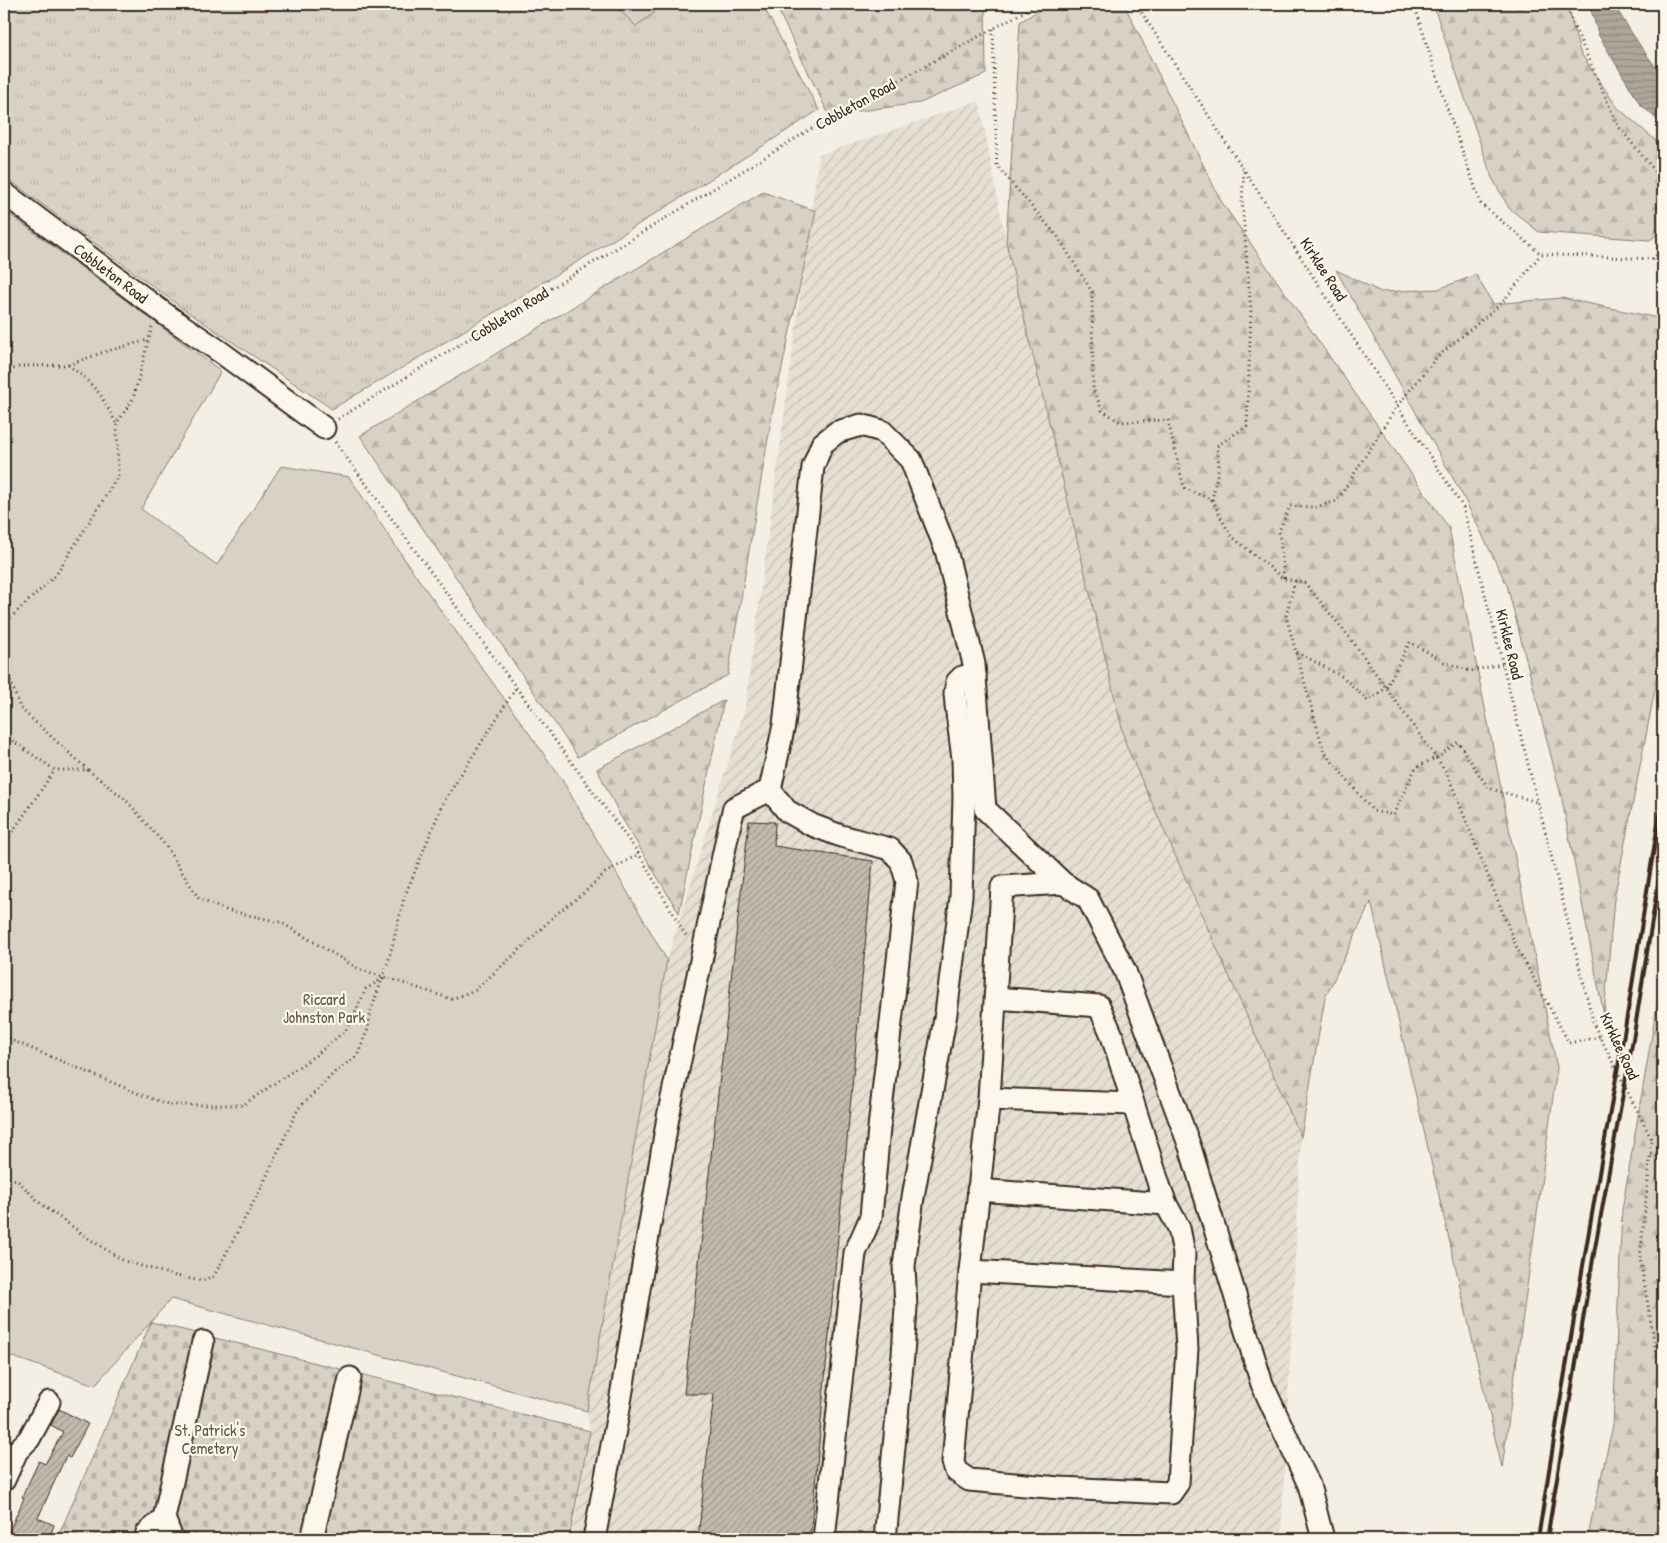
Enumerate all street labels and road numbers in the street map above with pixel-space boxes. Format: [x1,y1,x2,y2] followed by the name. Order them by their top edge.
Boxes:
[811,73,899,135] street label: Cobbleton Road
[1295,233,1353,305] street label: Kirklee Road
[69,238,153,308] street label: Cobbleton Road
[466,281,552,347] street label: Cobbleton Road
[1491,607,1529,681] street label: Kirklee Road
[1595,1009,1645,1083] street label: Kirklee Road

